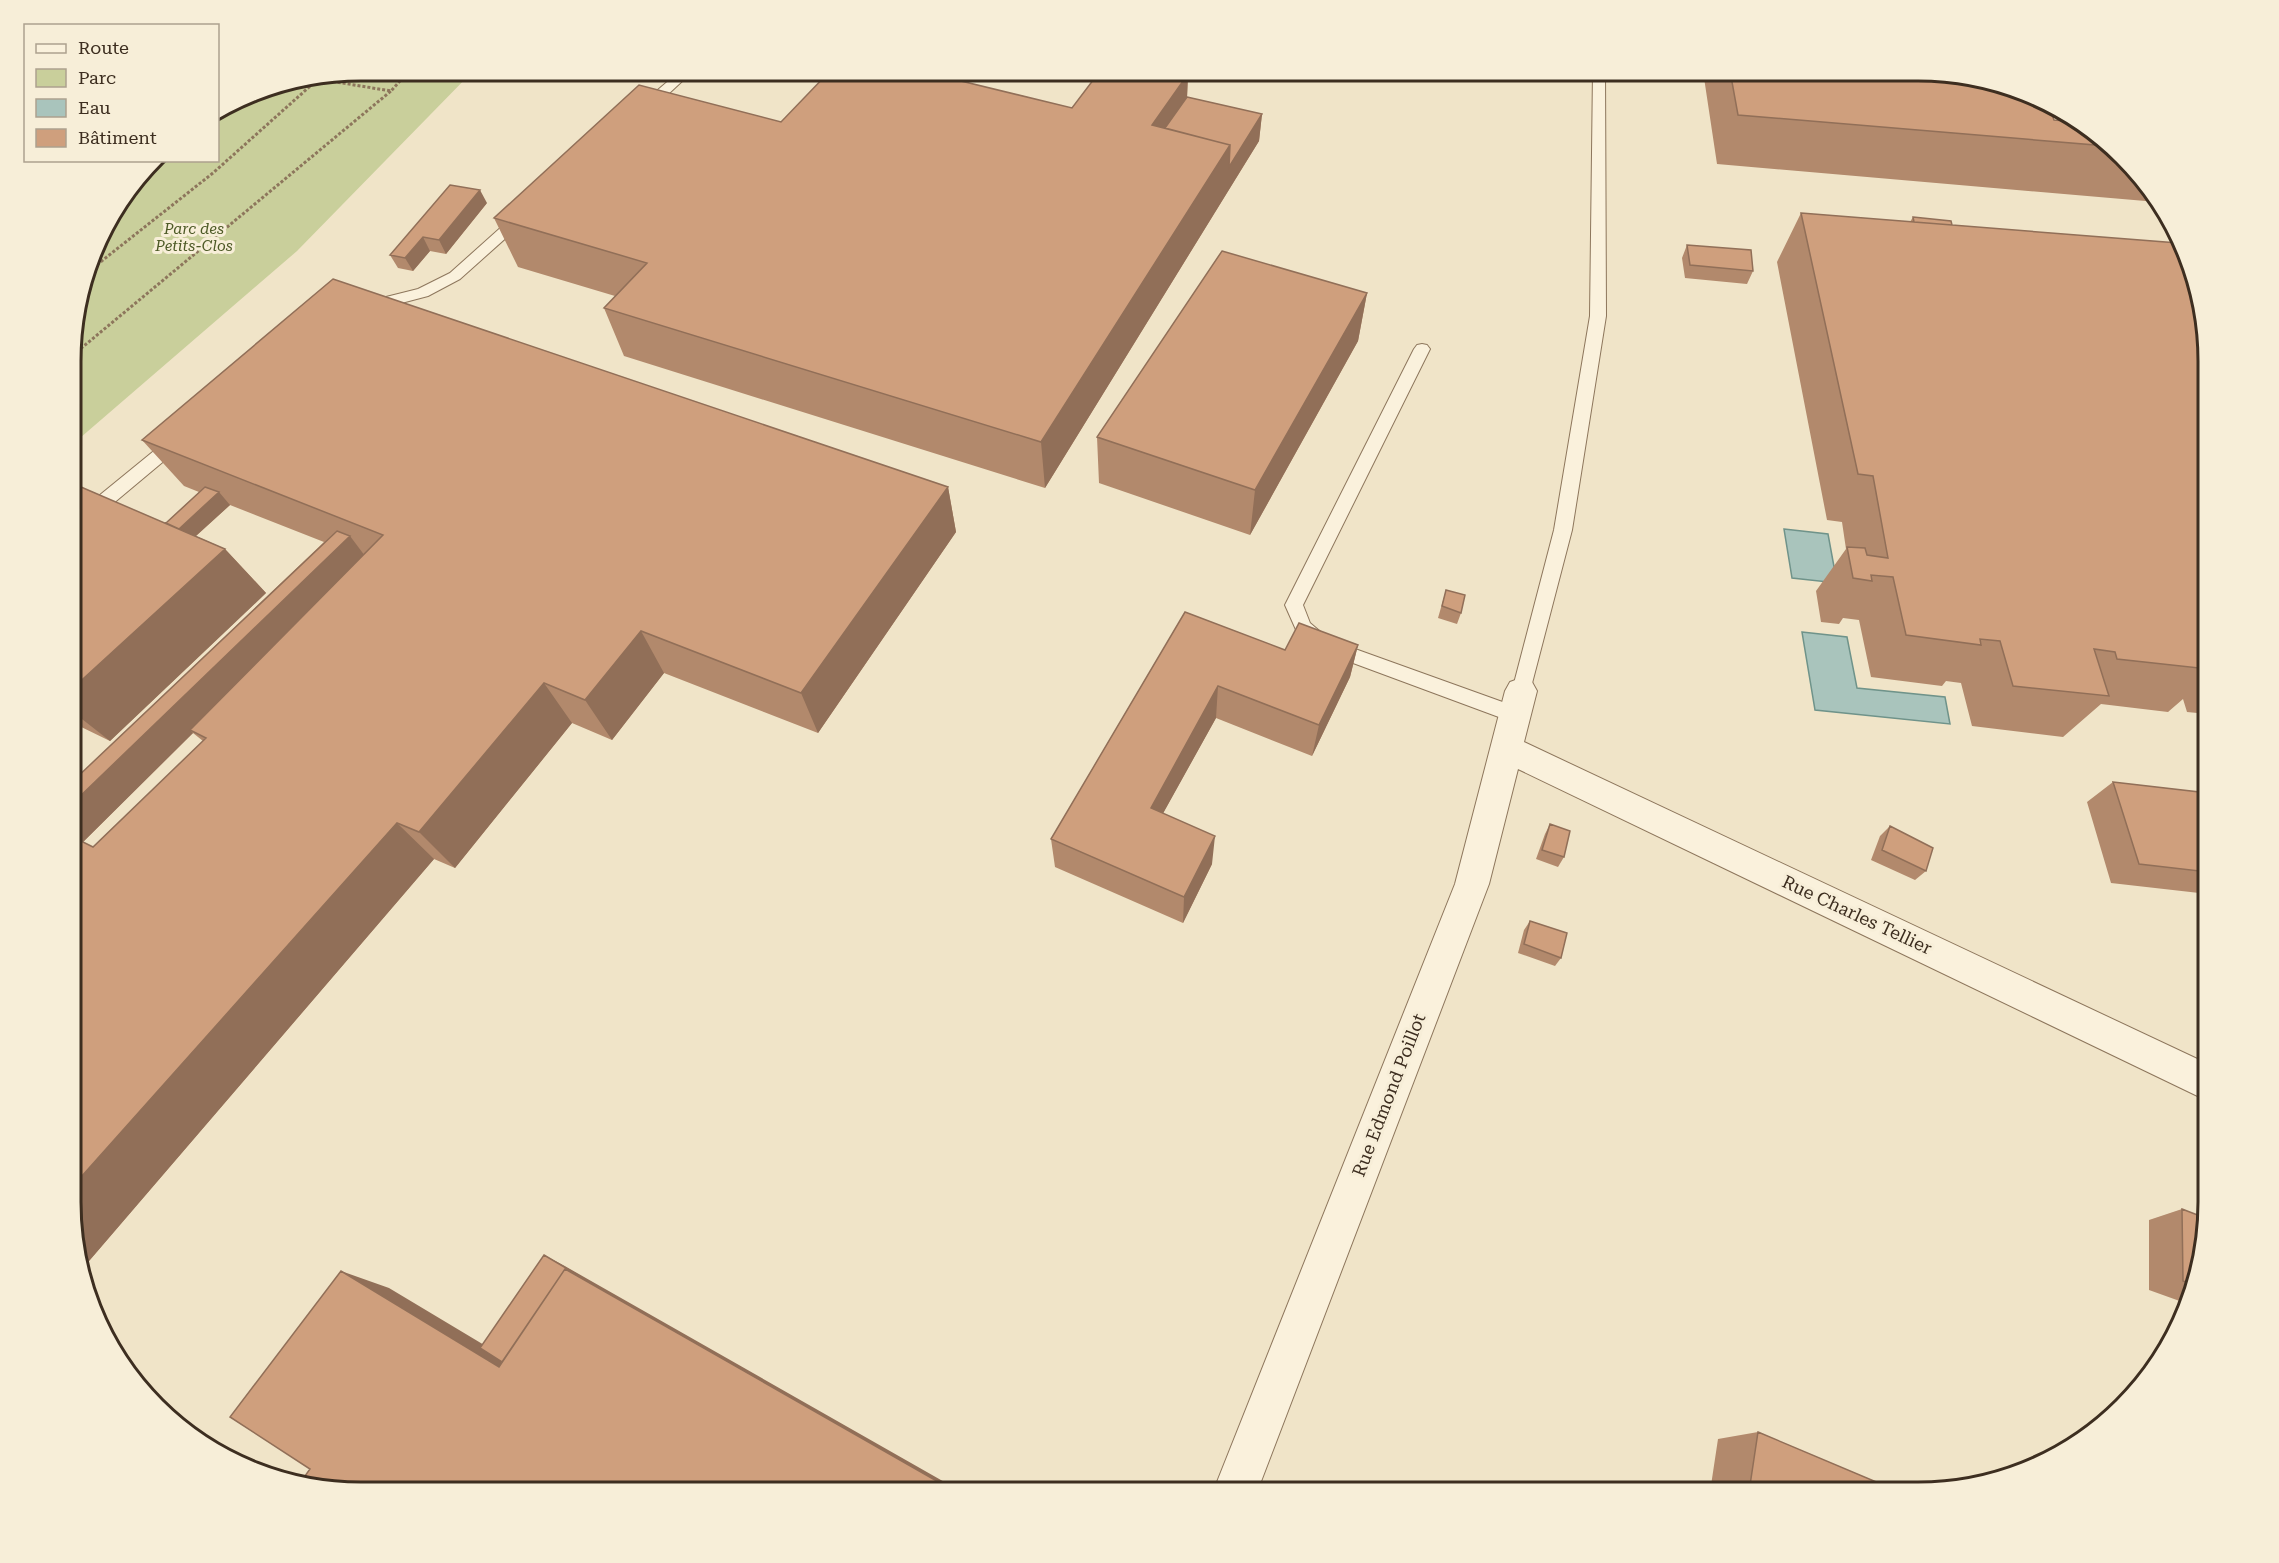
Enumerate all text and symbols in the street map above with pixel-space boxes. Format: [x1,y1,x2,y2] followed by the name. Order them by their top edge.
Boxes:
[24,24,219,162] legend
[78,37,129,58] text: Route
[78,67,116,88] text: Parc
[78,97,111,118] text: Eau
[78,127,157,148] text: Bâtiment
[154,220,233,255] park label: Parc des Petits-Clos
[1779,871,1935,958] street label: Rue Charles Tellier
[1348,1010,1429,1179] street label: Rue Edmond Poillot

